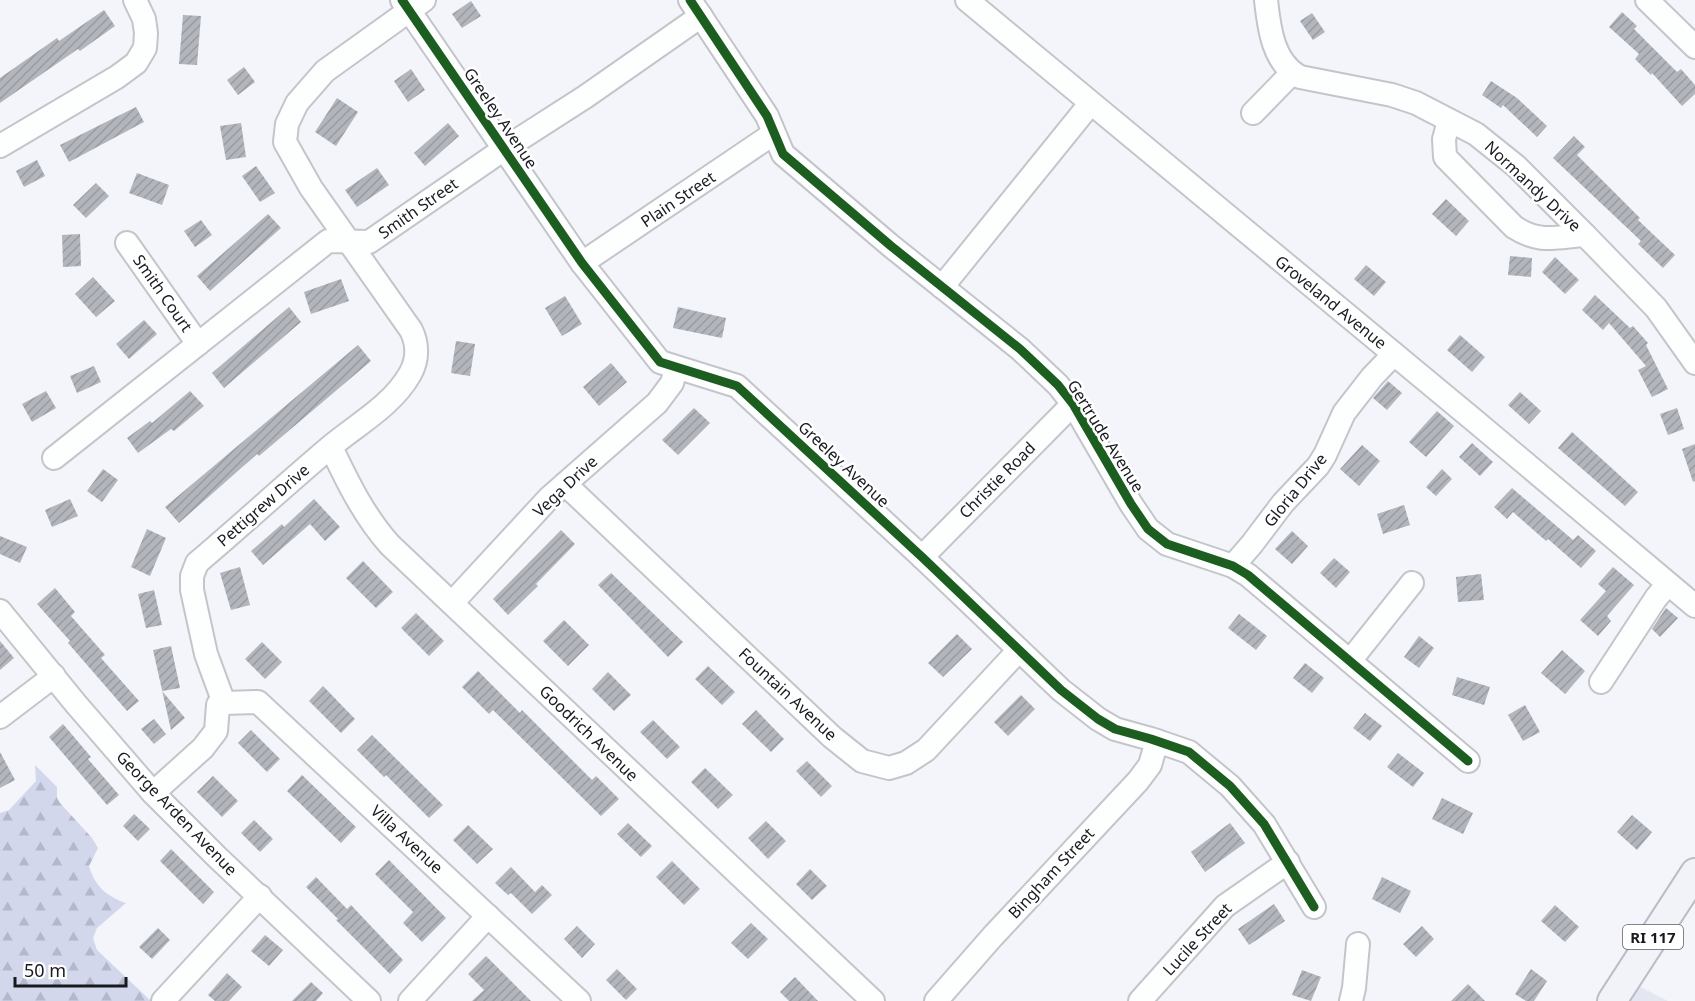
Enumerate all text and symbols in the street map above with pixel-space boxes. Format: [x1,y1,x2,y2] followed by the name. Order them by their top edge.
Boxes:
[459,63,543,173] street label: Greeley Avenue
[1480,136,1586,236] street label: Normandy Drive
[636,166,720,232] street label: Plain Street
[374,172,462,244] street label: Smith Street
[128,250,198,336] street label: Smith Court
[1271,250,1391,354] street label: Groveland Avenue
[1063,376,1149,496] street label: Gertrude Avenue
[794,416,894,512] street label: Greeley Avenue
[954,437,1040,523] street label: Christie Road
[1258,449,1332,531] street label: Gloria Drive
[528,450,602,522] street label: Vega Drive
[212,459,314,551] street label: Pettigrew Drive
[734,643,842,745] street label: Fountain Avenue
[535,680,643,786] street label: Goodrich Avenue
[112,746,242,880] street label: George Arden Avenue
[366,800,448,878] street label: Villa Avenue
[1003,823,1099,923] street label: Bingham Street
[1158,898,1237,980] street label: Lucile Street
[1623,925,1683,949] road number: RI 117
[15,950,126,988] scale bar
[24,958,66,982] text: 50 m

